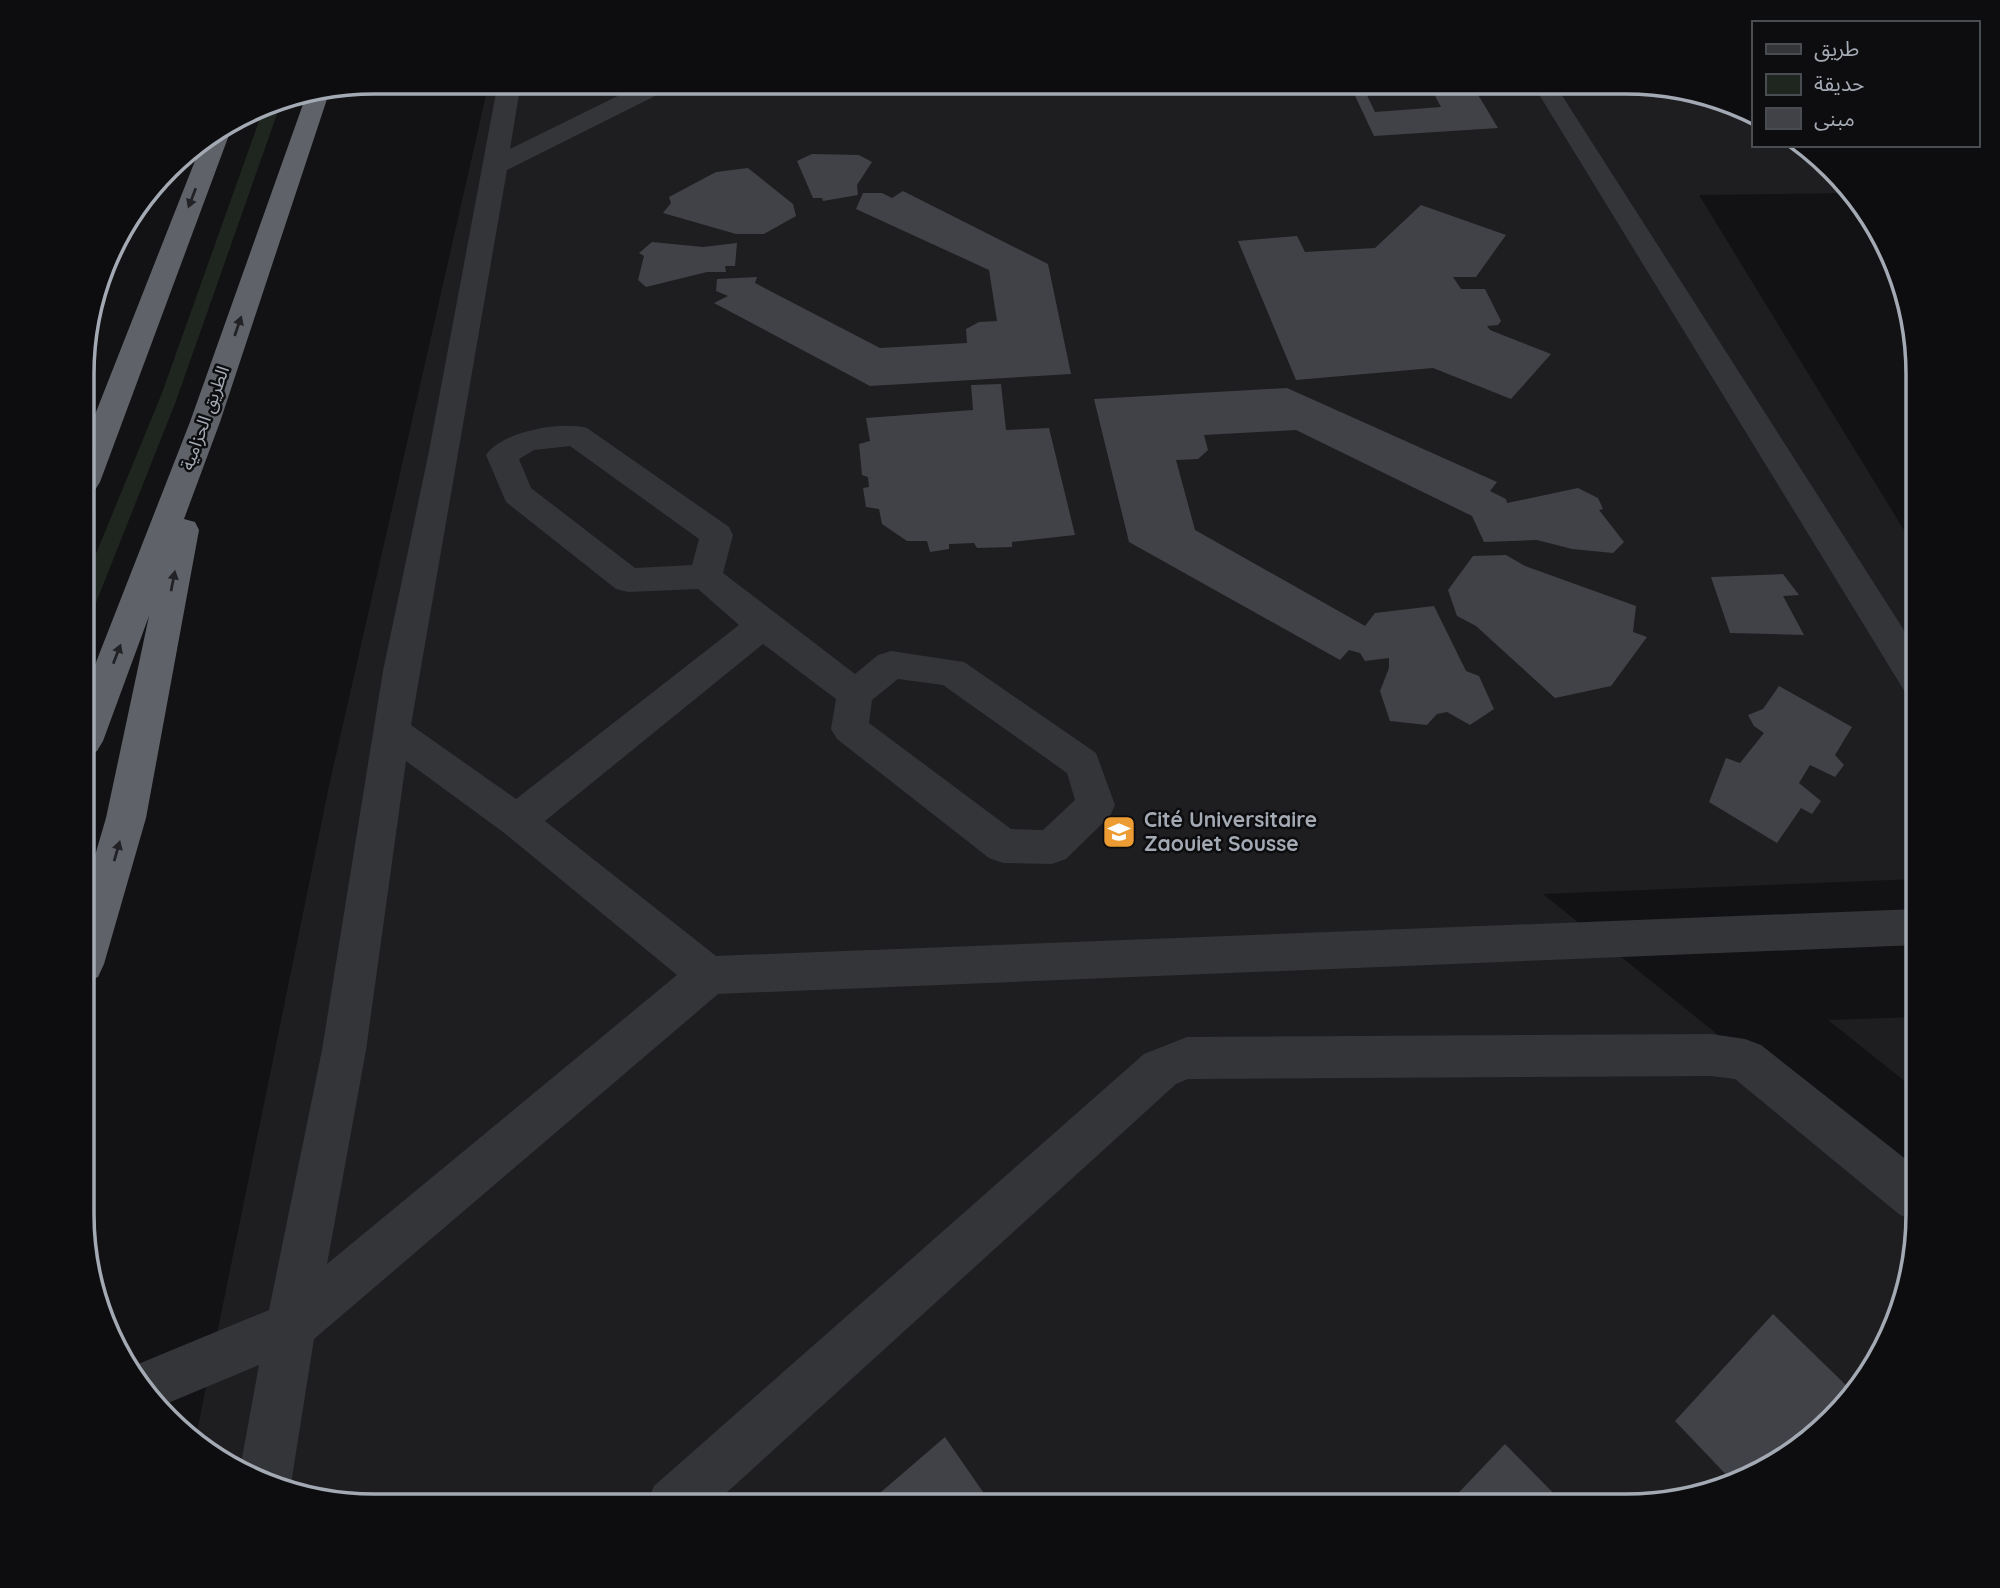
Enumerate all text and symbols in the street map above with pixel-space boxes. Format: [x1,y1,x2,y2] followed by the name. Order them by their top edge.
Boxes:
[1752,21,1979,147] legend
[1814,35,1859,62] text: طريق
[1814,70,1864,96] text: حديقة
[1814,105,1855,131] text: مبنى
[187,188,198,209] one-way arrow
[233,315,244,336] one-way arrow
[175,362,234,473] street label: الطريق الحزامية
[168,570,179,592] one-way arrow
[111,644,122,665] one-way arrow
[1144,806,1317,856] place label: Cité Universitaire Zaouiet Sousse
[1100,813,1138,851] school or university icon: Cité Universitaire Zaouiet Sousse
[112,840,122,861] one-way arrow

